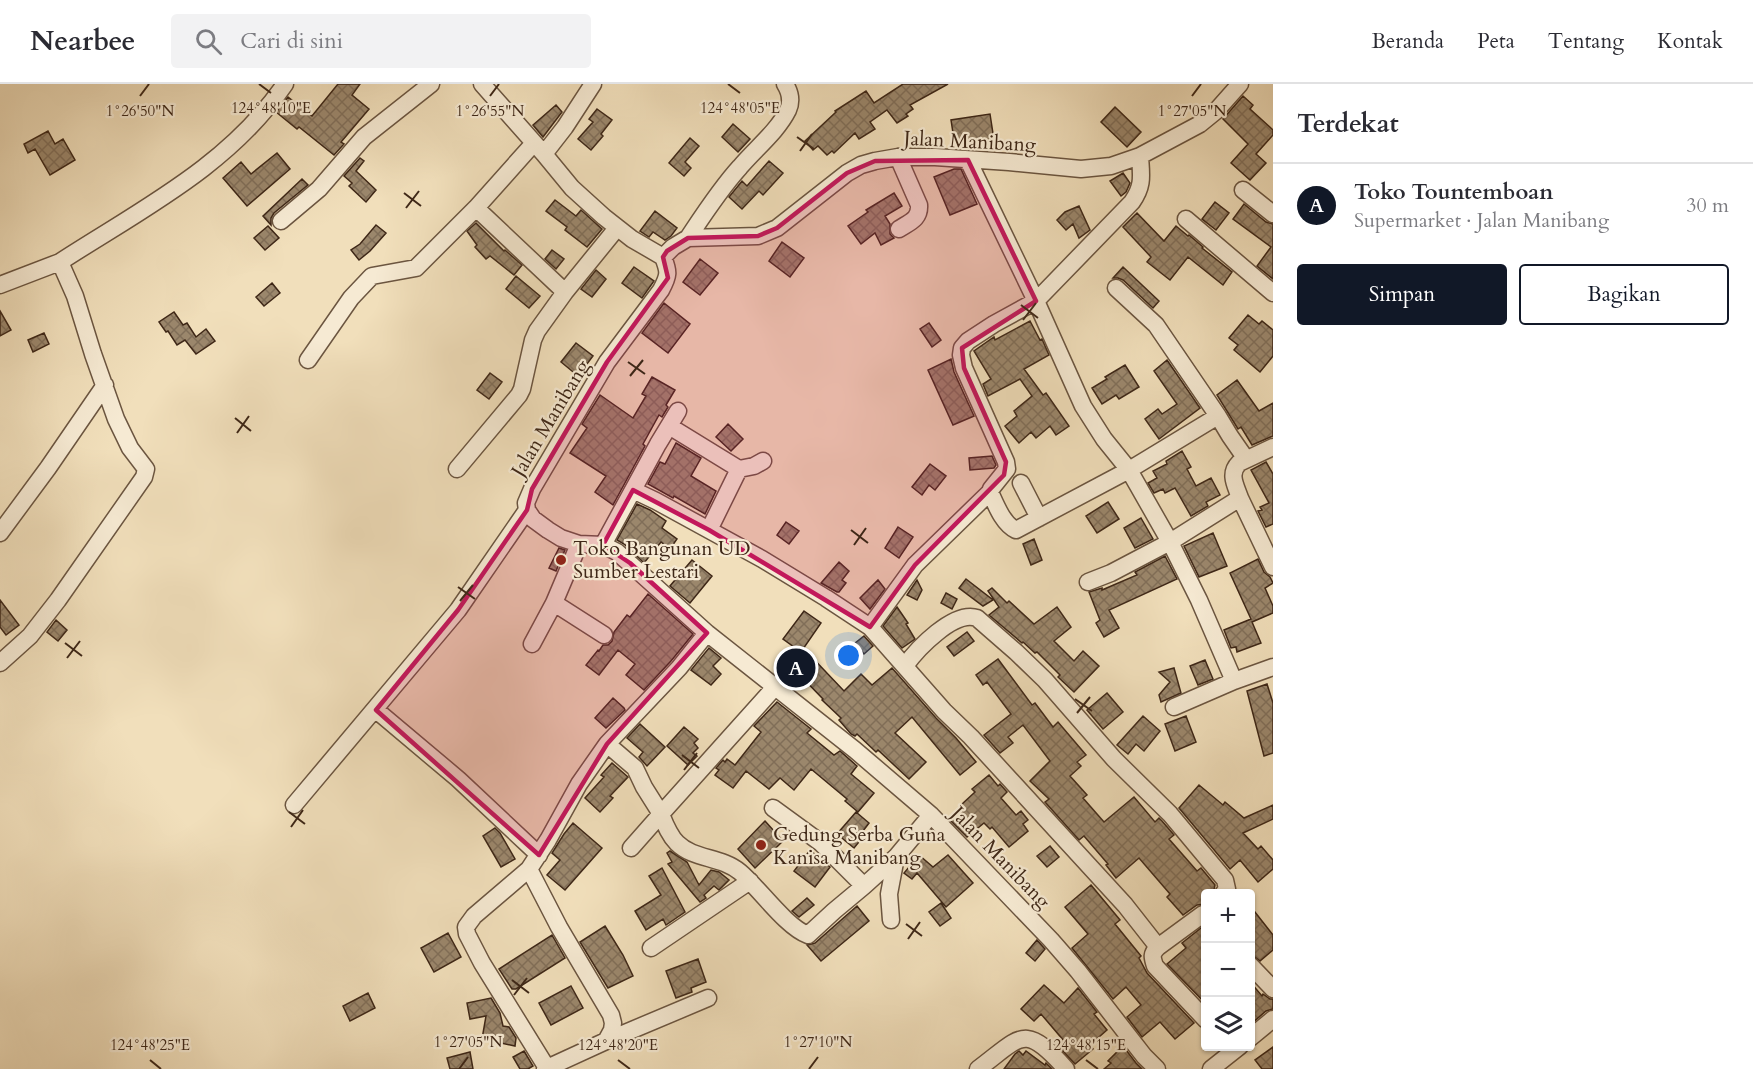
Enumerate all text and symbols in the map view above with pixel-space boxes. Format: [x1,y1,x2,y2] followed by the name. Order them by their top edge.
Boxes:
[171,14,591,68] search box
[30,22,135,60] text: Nearbee
[192,25,225,58] icon: search
[240,26,343,56] text: Cari di sini
[1371,27,1444,56] text: Beranda
[1477,27,1515,56] text: Peta
[1548,27,1624,56] text: Tentang
[1657,27,1723,56] text: Kontak
[231,98,311,118] text: 124°48'10"E
[700,98,780,118] text: 124°48'05"E
[106,101,174,121] text: 1°26'50"N
[456,101,524,121] text: 1°26'55"N
[1158,101,1226,121] text: 1°27'05"N
[1297,106,1399,141] text: Terdekat
[900,124,1038,158] street label: Jalan Manibang
[1354,177,1553,207] text: Toko Tountemboan
[1309,192,1324,219] text: A
[1686,192,1729,219] text: 30 m
[1354,207,1609,234] text: Supermarket · Jalan Manibang
[1297,264,1507,325] button: Simpan
[1519,264,1729,325] button: Bagikan
[503,354,596,484] street label: Jalan Manibang
[573,535,750,585] place label: Toko Bangunan UD Sumber Lestari
[554,553,568,567] marker: Toko Bangunan UD Sumber Lestari
[834,641,863,670] your location
[776,646,816,690] pin: A
[943,798,1057,915] street label: Jalan Manibang
[773,821,946,871] place label: Gedung Serba Guna Kanisa Manibang
[754,838,768,852] marker: Gedung Serba Guna Kanisa Manibang
[1201,889,1255,1051] map controls
[1201,889,1255,943] button: +
[1201,943,1255,997] button: −
[1201,997,1255,1051] button: layers
[434,1032,502,1052] text: 1°27'05"N
[784,1032,852,1052] text: 1°27'10"N
[110,1035,190,1055] text: 124°48'25"E
[578,1035,658,1055] text: 124°48'20"E
[1046,1035,1126,1055] text: 124°48'15"E

